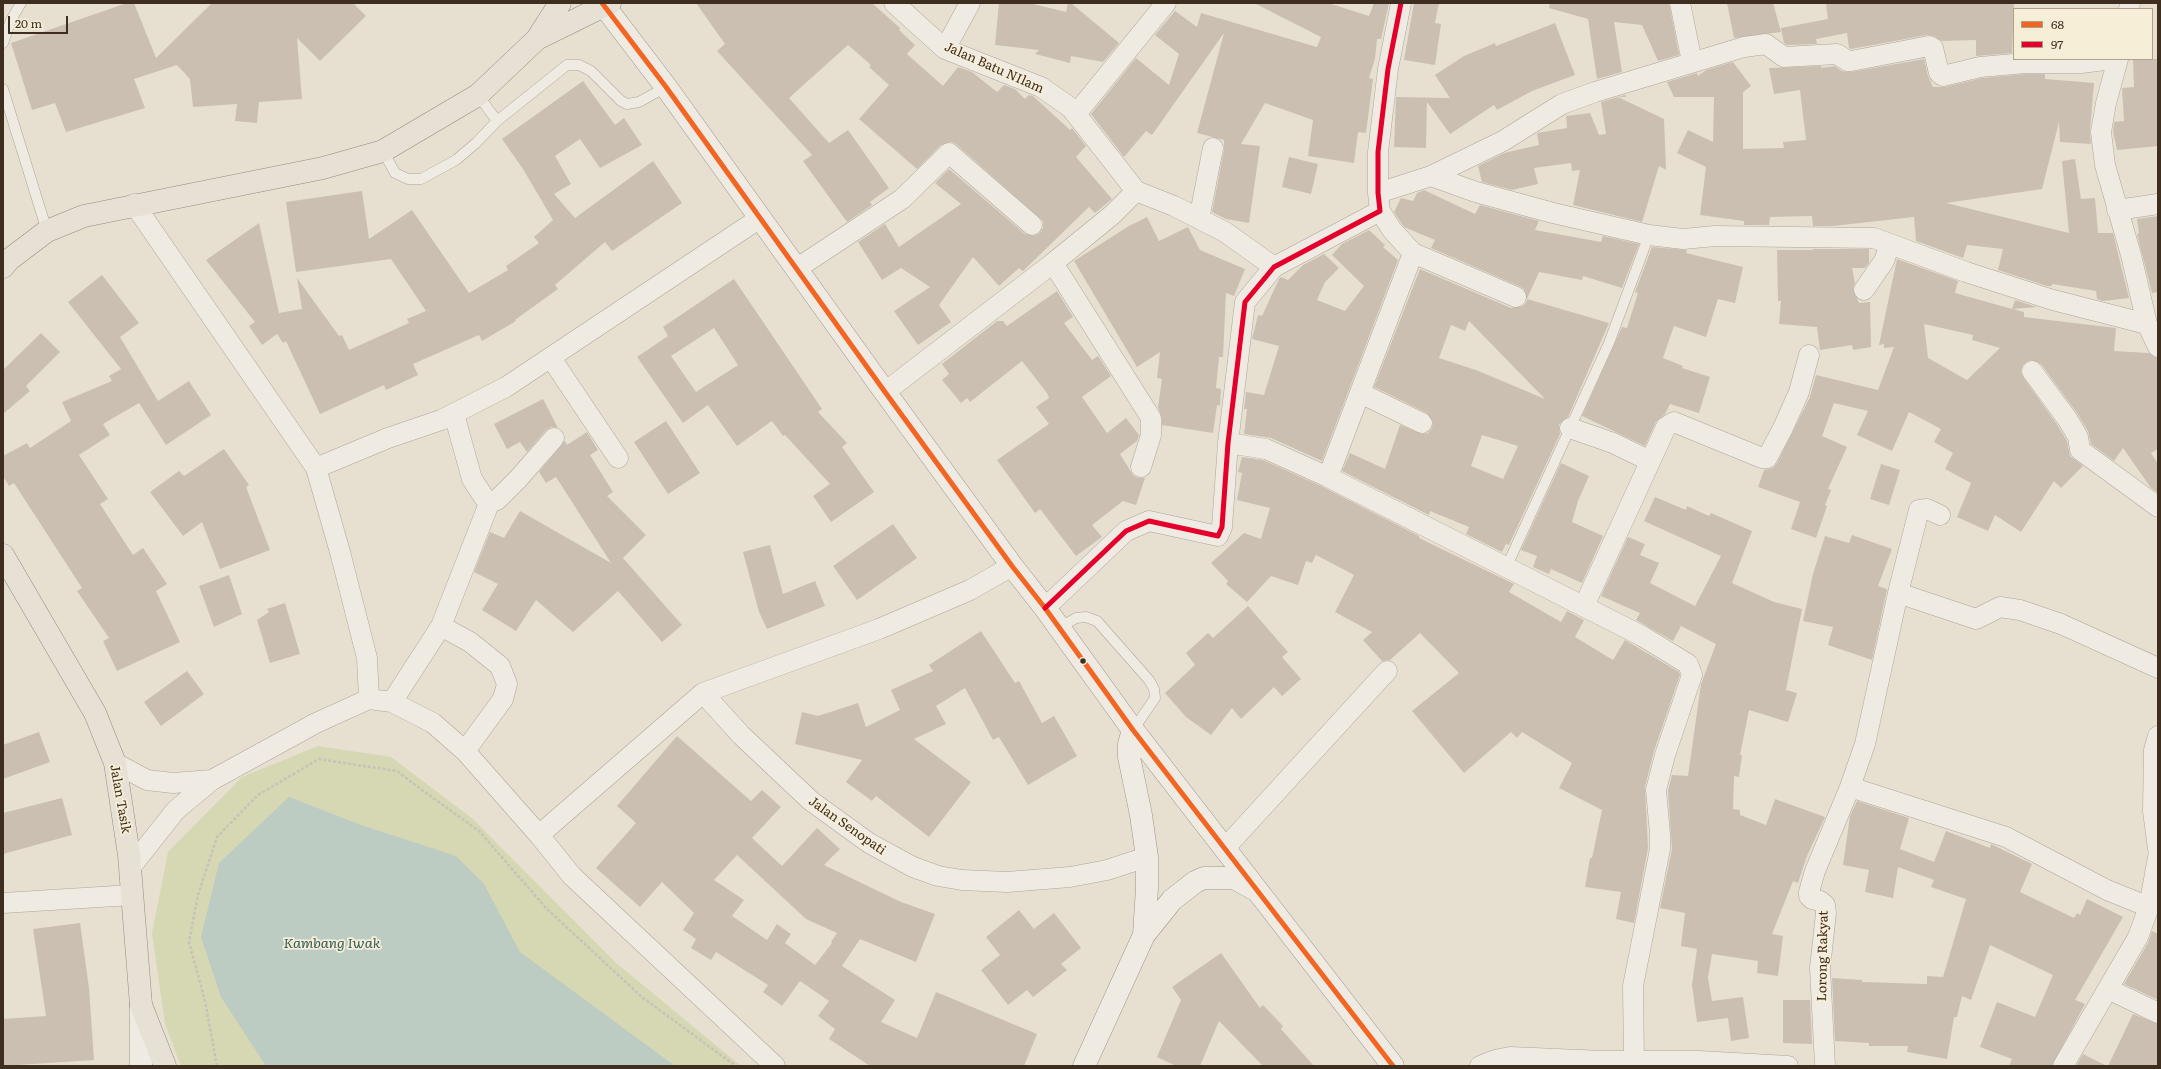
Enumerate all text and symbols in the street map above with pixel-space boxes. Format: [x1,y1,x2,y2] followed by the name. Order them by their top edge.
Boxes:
[10,8,70,34] scale bar
[2013,8,2153,60] legend
[15,14,42,32] text: 20 m
[2051,15,2064,33] text: 68
[2051,35,2063,53] text: 97
[942,39,1046,97] street label: Jalan Batu NIlam
[1078,656,1088,666] unlabelled marker
[106,763,134,835] street label: Jalan Tasik
[805,794,889,858] street label: Jalan Senopati
[1814,910,1832,1002] street label: Lorong Rakyat
[284,936,380,952] water label: Kambang Iwak

